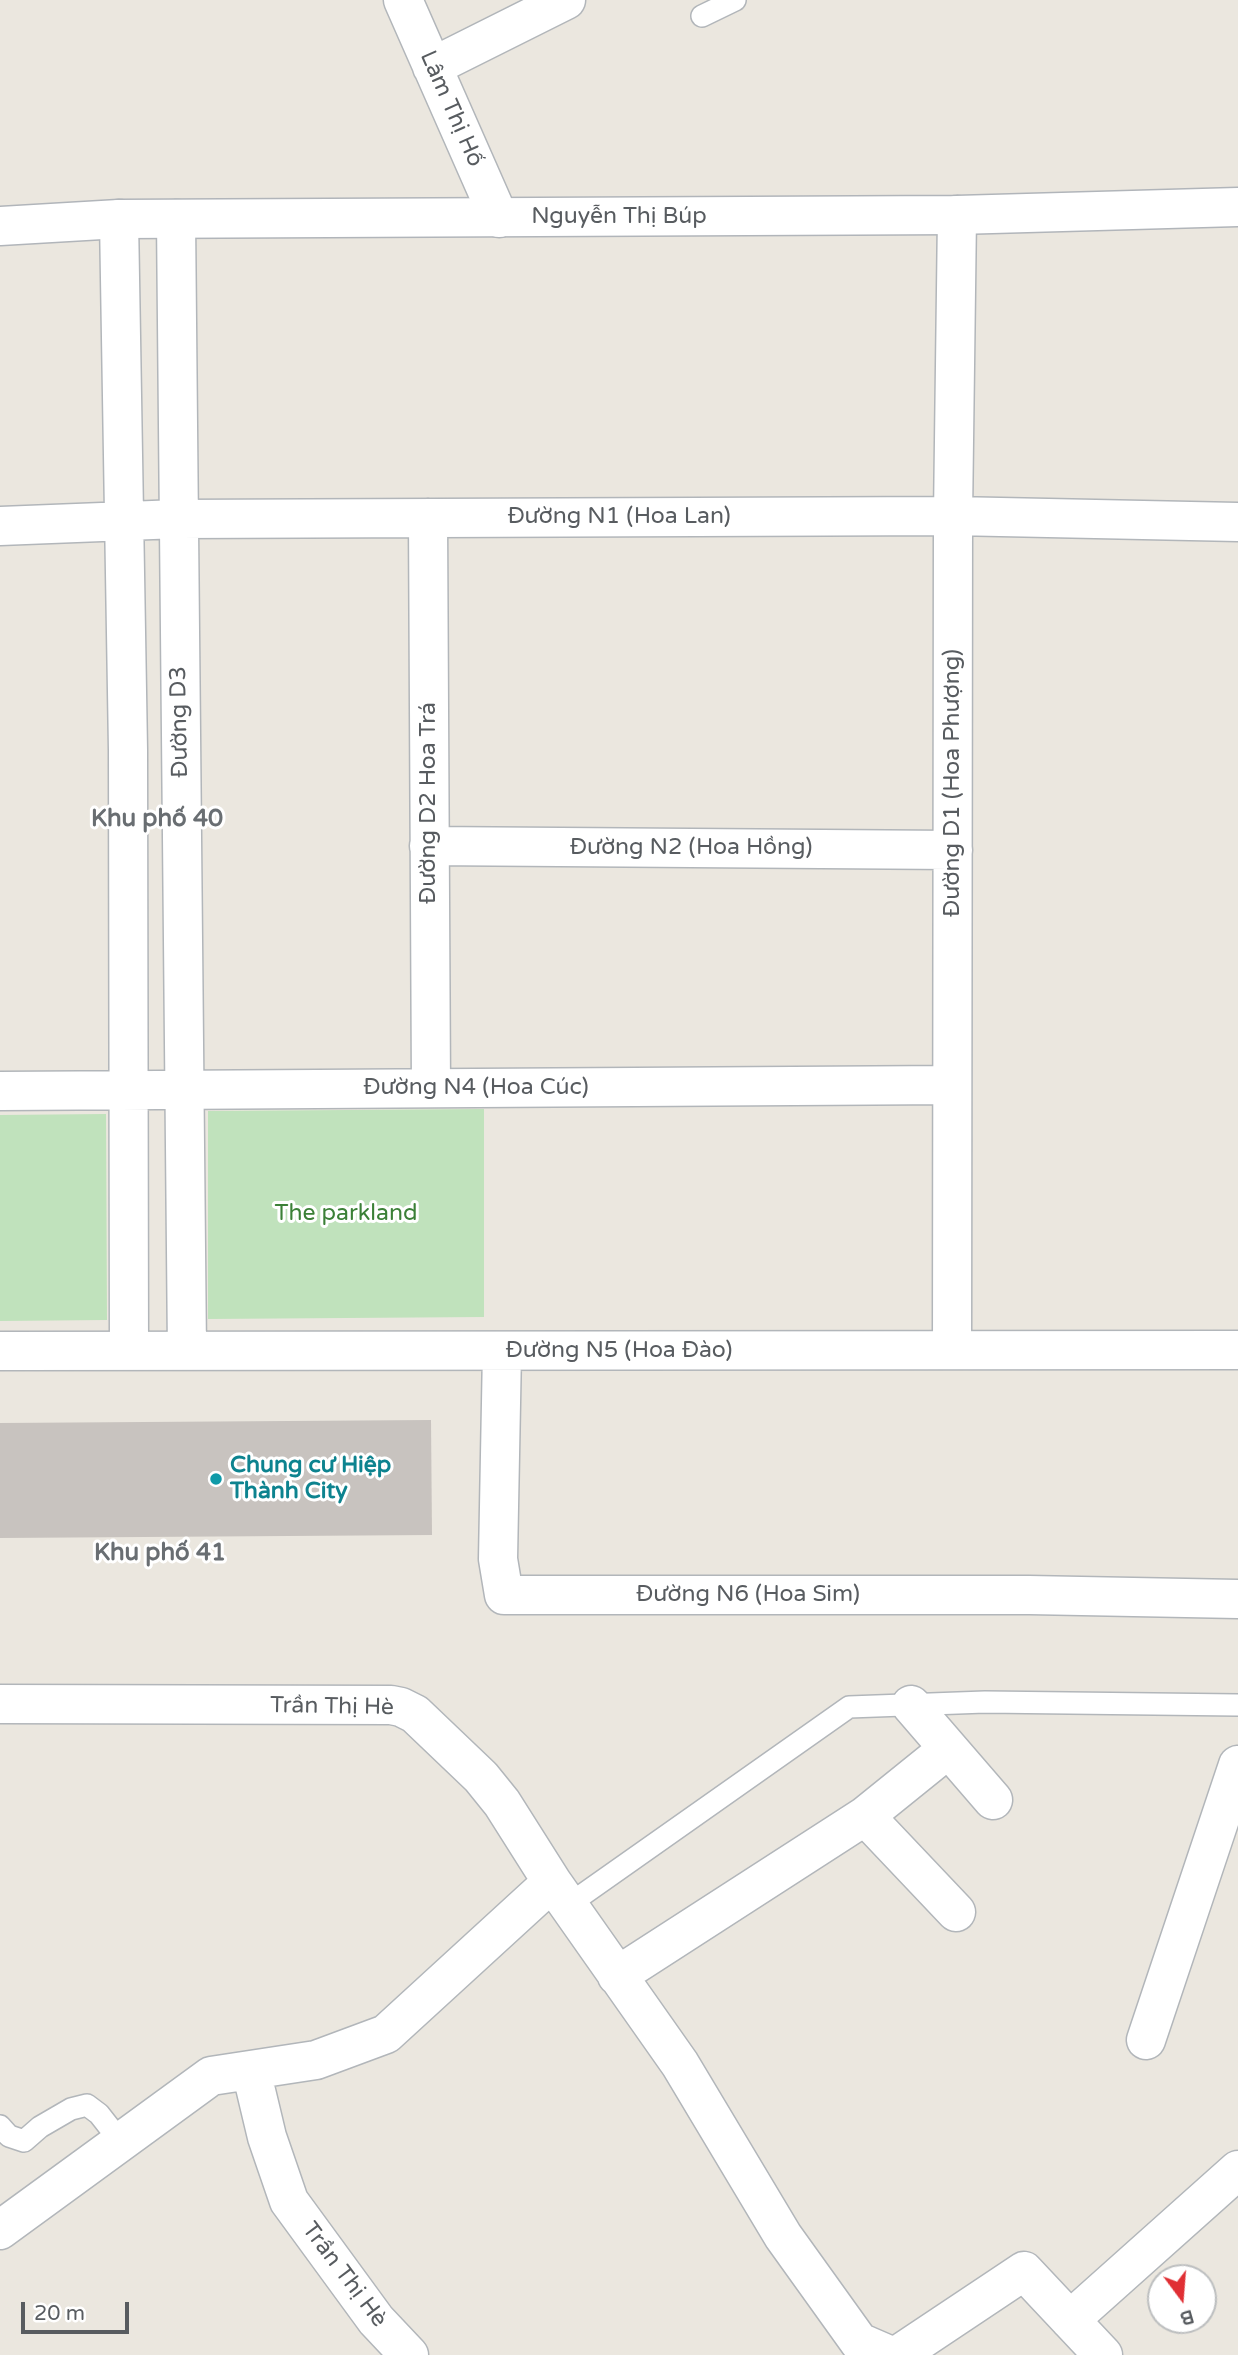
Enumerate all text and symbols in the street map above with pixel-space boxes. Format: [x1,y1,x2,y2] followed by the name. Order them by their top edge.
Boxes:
[413,47,489,171] street label: Lâm Thị Hố
[531,203,707,231] street label: Nguyễn Thị Búp
[507,503,731,531] street label: Đường N1 (Hoa Lan)
[939,649,967,917] street label: Đường D1 (Hoa Phượng)
[165,666,195,778] street label: Đường D3
[415,702,443,904] street label: Đường D2 Hoa Trá
[91,806,223,834] district label: Khu phố 40
[570,834,812,862] street label: Đường N2 (Hoa Hồng)
[363,1074,589,1102] street label: Đường N4 (Hoa Cúc)
[275,1200,417,1228] park label: The parkland
[505,1337,733,1365] street label: Đường N5 (Hoa Đào)
[230,1452,391,1506] place label: Chung cư Hiệp Thành City
[208,1471,224,1487] marker: Chung cư Hiệp Thành City
[94,1540,226,1568] district label: Khu phố 41
[636,1581,860,1609] street label: Đường N6 (Hoa Sim)
[270,1692,394,1722] street label: Trần Thị Hè
[296,2217,392,2333] street label: Trần Thị Hè
[1147,2264,1217,2334] north arrow
[24,2288,133,2332] scale bar
[34,2301,85,2326] text: 20 m
[1178,2305,1197,2330] text: B

